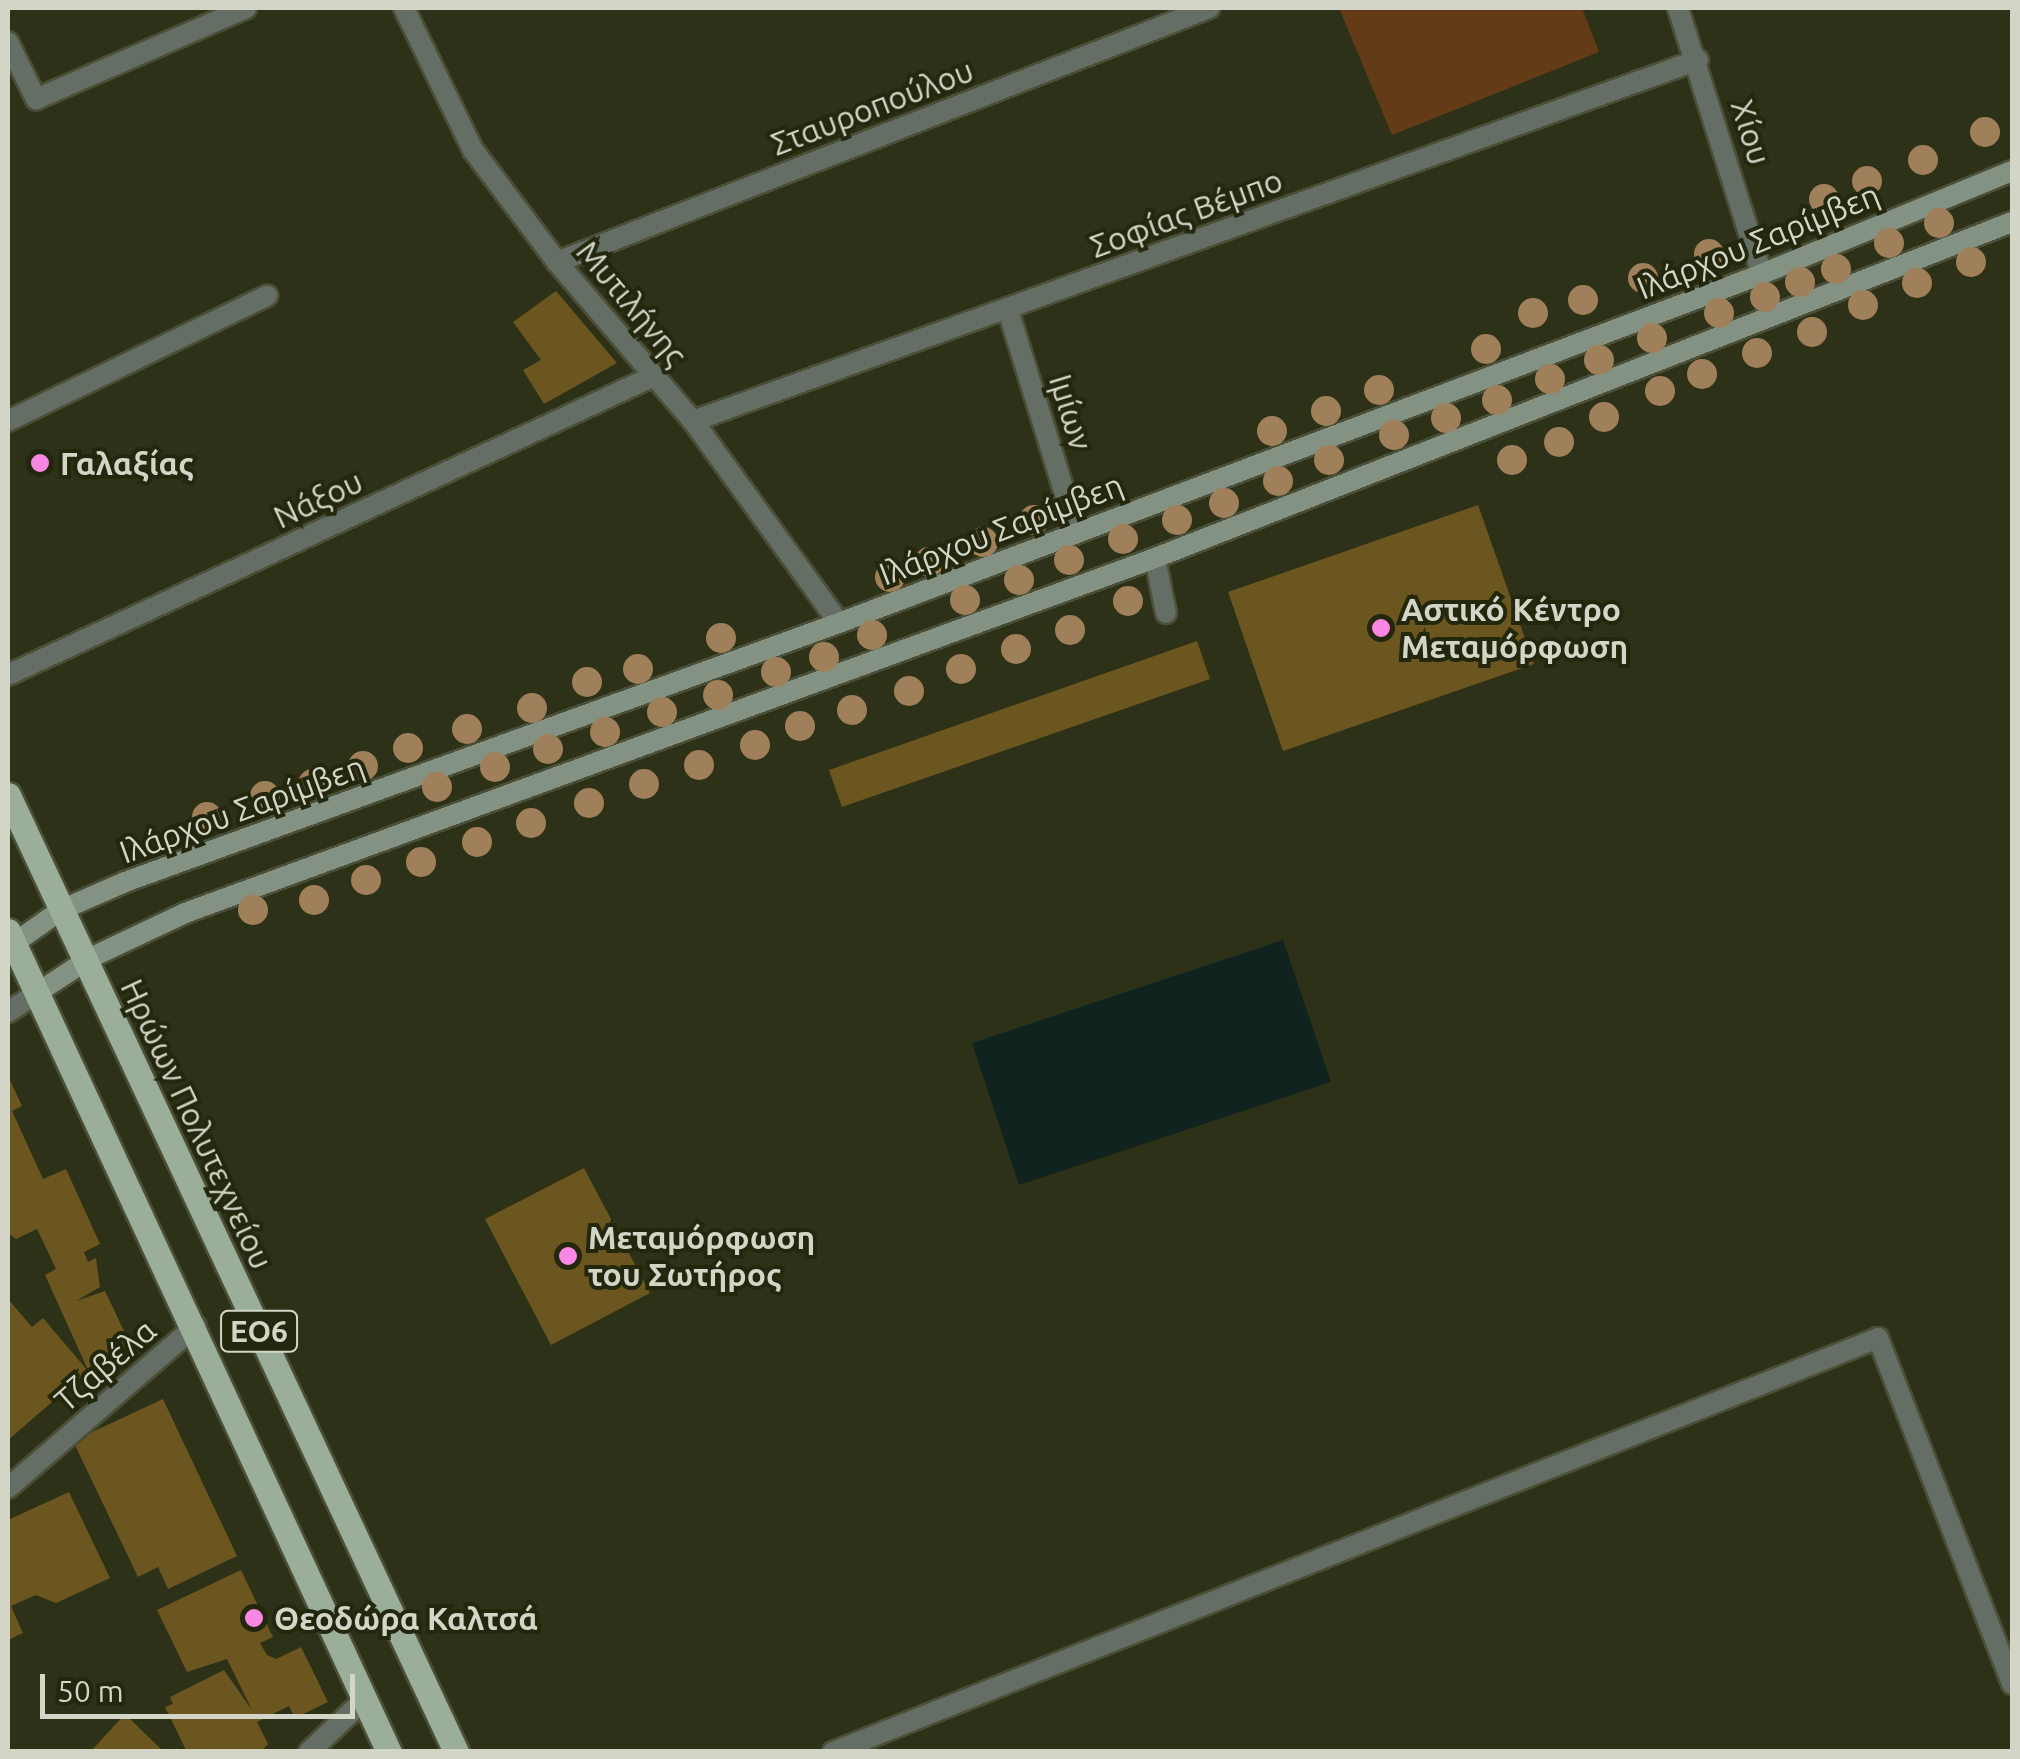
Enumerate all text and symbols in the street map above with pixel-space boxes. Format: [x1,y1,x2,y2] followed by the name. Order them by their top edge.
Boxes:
[765,51,979,163] street label: Σταυροπούλου
[1723,95,1779,169] street label: Χίου
[1085,160,1287,266] street label: Σοφίας Βέμπο
[1631,175,1885,307] street label: Ιλάρχου Σαρίμβεη
[569,233,695,373] street label: Μυτιλήνης
[1041,370,1101,454] street label: Ιμίων
[60,444,194,482] place label: Γαλαξίας
[29,452,51,474] marker: Γαλαξίας
[267,462,369,536] street label: Νάξου
[874,465,1128,593] street label: Ιλάρχου Σαρίμβεη
[1401,591,1628,666] place label: Αστικό Κέντρο Μεταμόρφωση
[1370,617,1392,639] marker: Αστικό Κέντρο Μεταμόρφωση
[114,747,370,871] street label: Ιλάρχου Σαρίμβεη
[113,973,281,1275] street label: Ηρώων Πολυτεχνείου
[588,1219,815,1294] place label: Μεταμόρφωση του Σωτήρος
[557,1245,579,1267] marker: Μεταμόρφωση του Σωτήρος
[219,1306,299,1356] road number: ΕΟ6
[46,1311,164,1419] street label: Τζαβέλα
[274,1599,538,1637] place label: Θεοδώρα Καλτσά
[243,1607,265,1629] marker: Θεοδώρα Καλτσά
[45,1654,360,1716] scale bar
[57,1674,124,1708] text: 50 m

